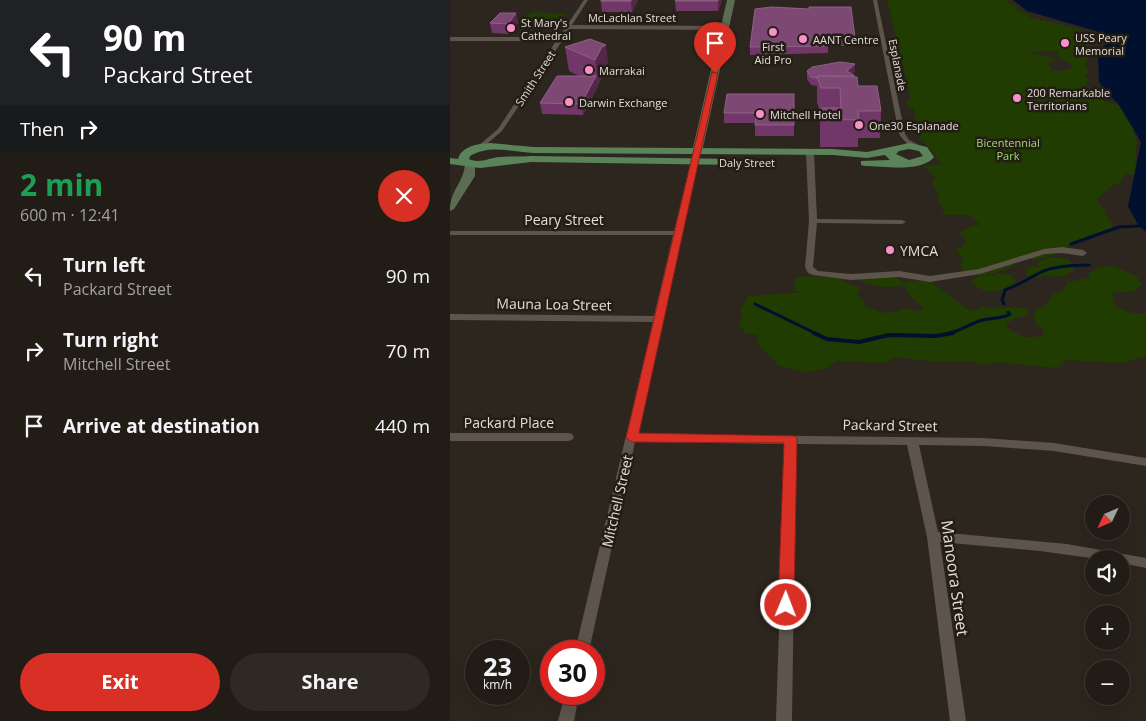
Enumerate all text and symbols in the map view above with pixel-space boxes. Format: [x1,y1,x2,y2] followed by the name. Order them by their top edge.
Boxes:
[588,10,676,25] street label: McLachlan Street
[103,14,186,61] text: 90 m
[521,15,571,43] place label: St Mary's Cathedral
[20,20,85,85] icon: left
[505,22,517,34] marker: St Mary's Cathedral
[694,22,736,73] pin
[767,26,779,38] marker: First Aid Pro
[701,29,729,57] icon: arrive
[1075,30,1127,58] place label: USS Peary Memorial
[813,32,879,47] place label: AANT Centre
[797,33,809,45] marker: AANT Centre
[1059,37,1071,49] marker: USS Peary Memorial
[886,38,910,92] street label: Esplanade
[754,39,792,67] place label: First Aid Pro
[511,47,559,109] street label: Smith Street
[103,59,252,89] text: Packard Street
[599,63,645,78] place label: Marrakai
[583,64,595,76] marker: Marrakai
[1027,85,1110,113] place label: 200 Remarkable Territorians
[1011,92,1023,104] marker: 200 Remarkable Territorians
[579,95,667,110] place label: Darwin Exchange
[563,96,575,108] marker: Darwin Exchange
[770,107,841,122] place label: Mitchell Hotel
[754,108,766,120] marker: Mitchell Hotel
[74,115,102,143] icon: right
[20,116,64,142] text: Then
[869,118,959,133] place label: One30 Esplanade
[853,119,865,131] marker: One30 Esplanade
[976,135,1040,163] park label: Bicentennial Park
[719,155,775,170] street label: Daly Street
[20,164,103,205] text: 2 min
[378,170,430,222] button: close
[20,204,120,226] text: 600 m · 12:41
[524,210,604,229] street label: Peary Street
[900,241,938,260] place label: YMCA
[884,244,896,256] marker: YMCA
[63,252,145,278] text: Turn left
[20,262,48,290] icon: left
[386,263,430,289] text: 90 m
[63,278,172,300] text: Packard Street
[496,293,612,315] street label: Mauna Loa Street
[63,327,158,353] text: Turn right
[20,337,48,365] icon: right
[386,338,430,364] text: 70 m
[63,353,171,375] text: Mitchell Street
[20,412,48,440] icon: arrive
[63,413,260,439] text: Arrive at destination
[375,413,430,439] text: 440 m
[464,413,554,432] street label: Packard Place
[842,415,938,435] street label: Packard Street
[597,453,637,549] street label: Mitchell Street
[1085,495,1130,540] north arrow
[1085,495,1130,705] map controls
[936,519,974,638] street label: Manoora Street
[1085,550,1130,595] button: sound
[759,578,811,630] position arrow
[1085,605,1130,650] button: +
[540,640,605,705] speed limit sign: 30
[483,649,512,683] text: 23
[20,653,220,711] button: Exit
[230,653,430,711] button: Share
[1085,660,1130,705] button: −
[483,676,512,693] text: km/h

